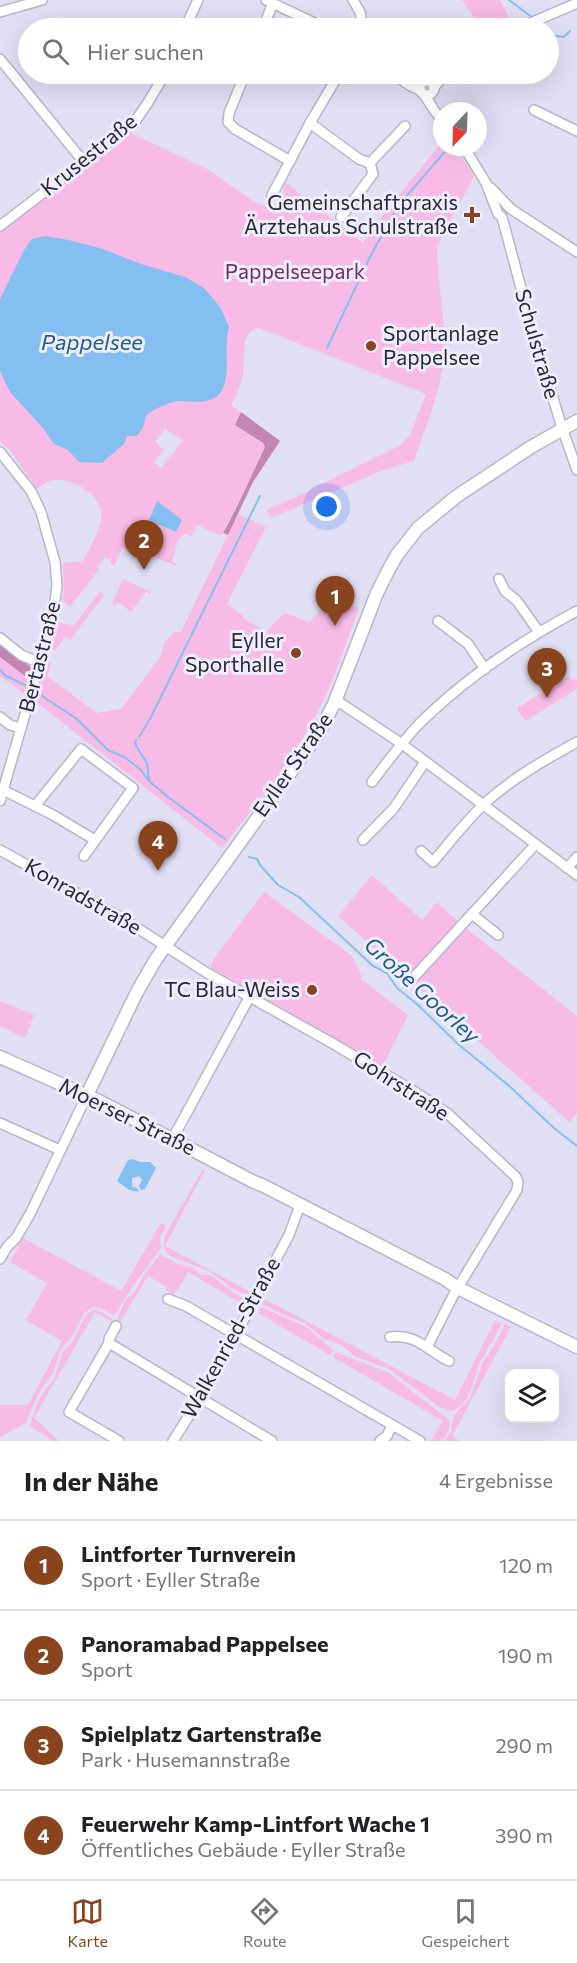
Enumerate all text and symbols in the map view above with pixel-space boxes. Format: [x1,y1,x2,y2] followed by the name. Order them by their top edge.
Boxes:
[18,18,559,84] search box
[39,35,72,68] icon: search
[87,38,204,65] text: Hier suchen
[433,102,487,156] north arrow
[35,108,141,200] street label: Krusestraße
[244,189,458,238] place label: Gemeinschaftpraxis Ärztehaus Schulstraße
[463,206,481,224] marker: Gemeinschaftpraxis Ärztehaus Schulstraße
[225,258,365,283] park label: Pappelseepark
[511,286,566,401] street label: Schulstraße
[383,320,499,369] place label: Sportanlage Pappelsee
[41,328,143,355] water label: Pappelsee
[364,339,378,353] marker: Sportanlage Pappelsee
[312,492,341,521] your location
[124,520,164,570] pin: 2
[316,576,354,626] pin: 1
[13,598,64,715] street label: Bertastraße
[185,627,284,676] place label: Eyller Sporthalle
[289,646,303,660] marker: Eyller Sporthalle
[528,648,566,698] pin: 3
[247,707,337,821] street label: Eyller Straße
[138,822,178,871] pin: 4
[21,852,146,939] street label: Konradstraße
[359,931,486,1049] water label: Große Goorley
[164,976,300,1001] place label: TC Blau-Weiss
[305,983,319,997] marker: TC Blau-Weiss
[349,1045,454,1125] street label: Gohrstraße
[55,1072,200,1159] street label: Moerser Straße
[175,1252,284,1422] street label: Walkenried-Straße
[505,1369,559,1423] map controls
[505,1369,559,1423] button: layers
[24,1465,159,1496] text: In der Nähe
[439,1468,553,1492] text: 4 Ergebnisse
[81,1540,296,1567] text: Lintforter Turnverein
[39,1553,48,1577] text: 1
[499,1553,553,1577] text: 120 m
[81,1567,260,1591] text: Sport · Eyller Straße
[81,1630,329,1657] text: Panoramabad Pappelsee
[38,1643,49,1667] text: 2
[498,1643,553,1667] text: 190 m
[81,1657,133,1681] text: Sport
[81,1720,322,1747] text: Spielplatz Gartenstraße
[38,1733,49,1757] text: 3
[495,1733,553,1757] text: 290 m
[81,1747,290,1771] text: Park · Husemannstraße
[81,1810,430,1837] text: Feuerwehr Kamp-Lintfort Wache 1
[37,1823,50,1847] text: 4
[495,1823,553,1847] text: 390 m
[81,1837,406,1861] text: Öffentliches Gebäude · Eyller Straße
[68,1895,108,1950] tab: Karte
[243,1895,287,1950] tab: Route
[422,1895,509,1950] tab: Gespeichert

